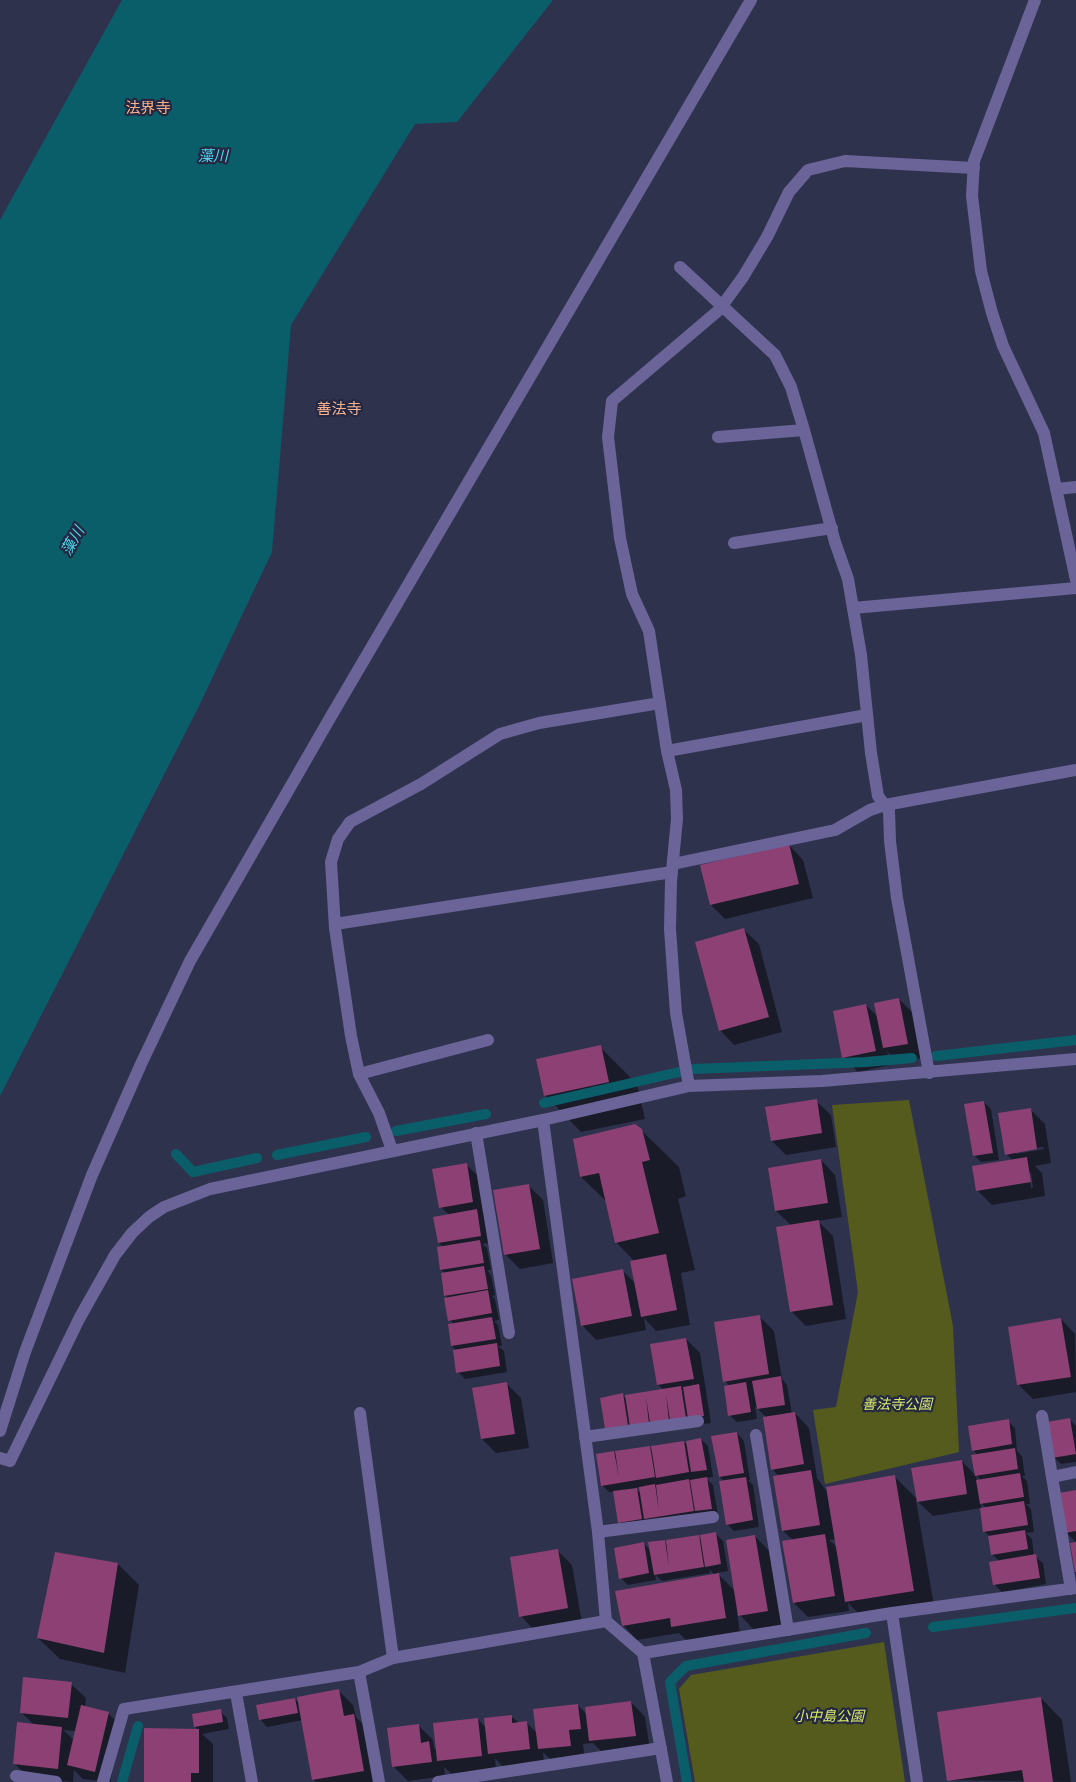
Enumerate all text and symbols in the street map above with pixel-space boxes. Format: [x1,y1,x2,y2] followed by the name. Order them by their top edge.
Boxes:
[126,99,170,117] district label: 法界寺
[198,147,228,165] water label: 藻川
[317,400,361,418] district label: 善法寺
[58,524,88,558] water label: 藻川
[862,1397,932,1413] park label: 善法寺公園
[794,1709,864,1725] park label: 小中島公園

